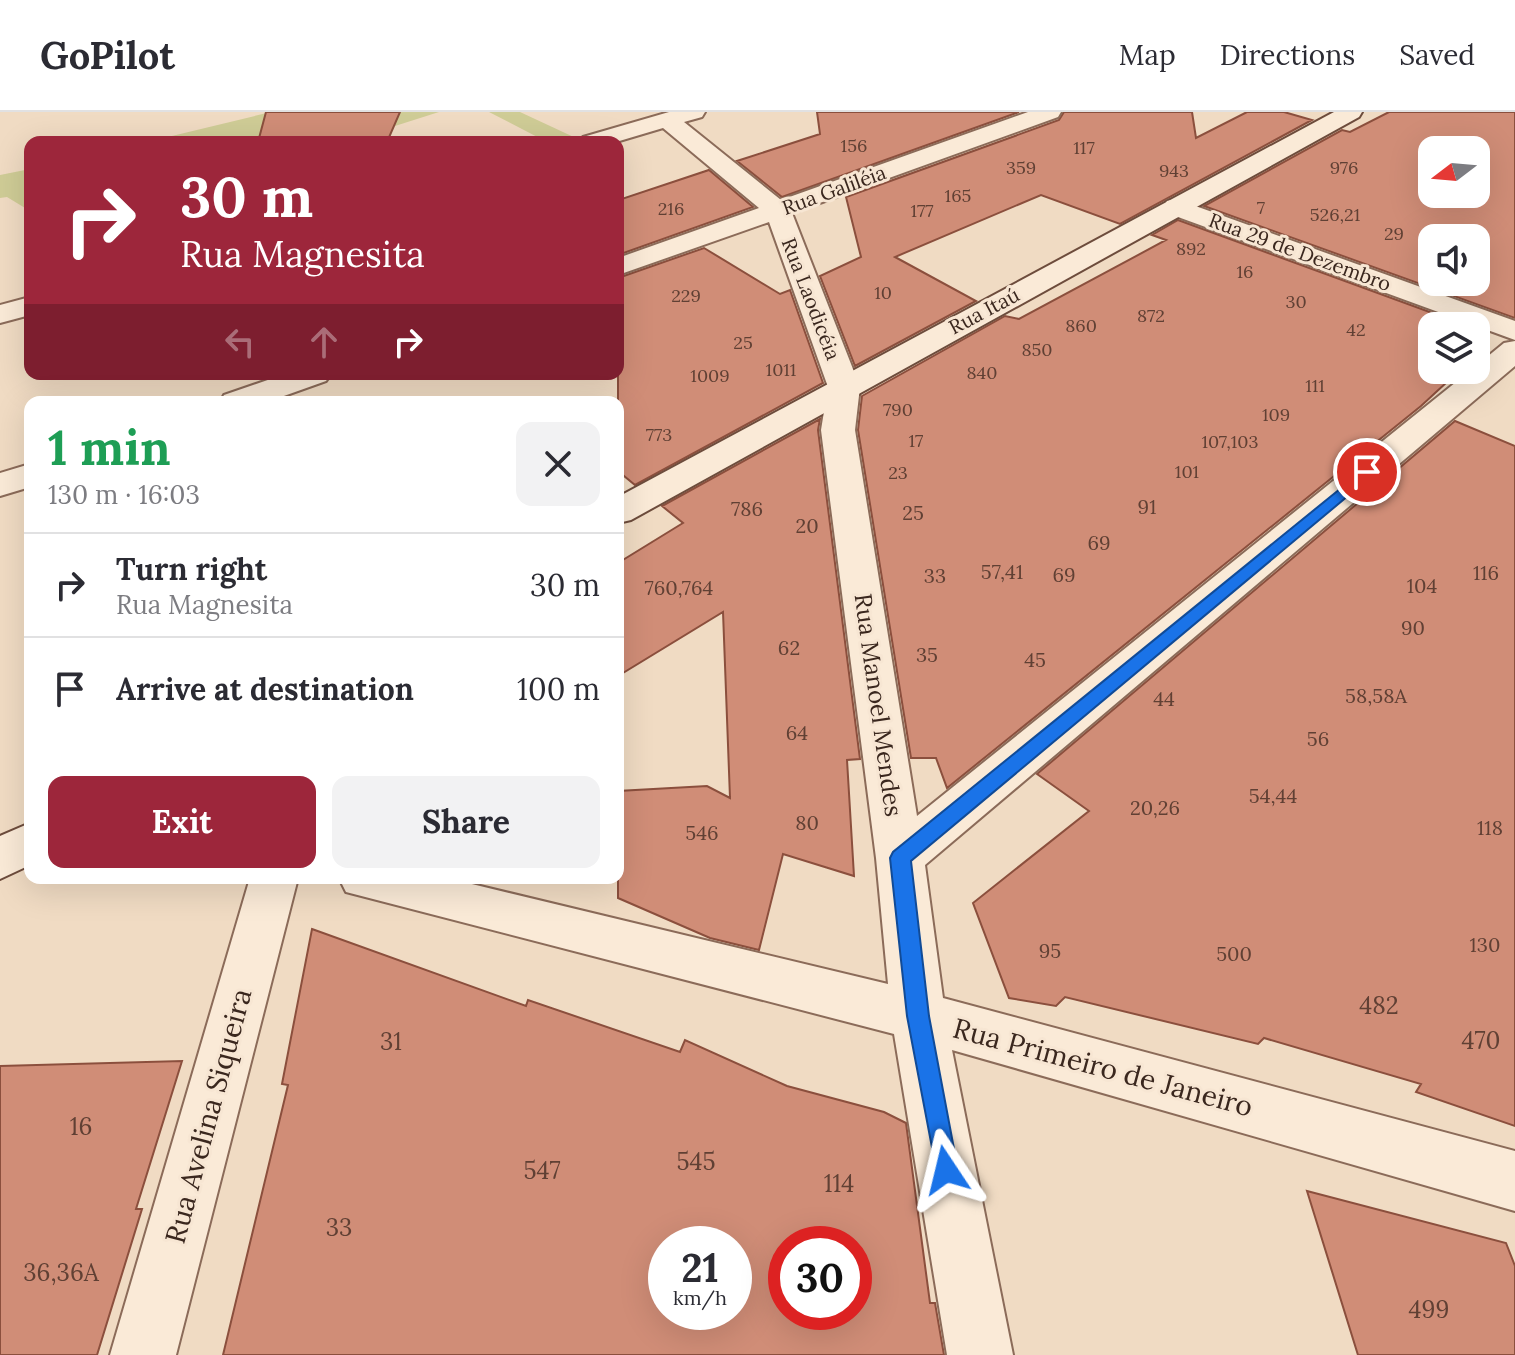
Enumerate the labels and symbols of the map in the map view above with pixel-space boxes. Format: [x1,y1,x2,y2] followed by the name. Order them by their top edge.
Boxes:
[841,134,867,157] house number: 156
[1073,136,1095,159] house number: 117
[1418,136,1490,208] north arrow
[1006,156,1036,179] house number: 359
[1330,156,1358,179] house number: 976
[778,159,889,220] street label: Rua Galiléia
[1159,159,1189,182] house number: 943
[945,184,971,207] house number: 165
[1257,196,1265,219] house number: 7
[658,197,684,220] house number: 216
[910,199,934,222] house number: 177
[1310,203,1360,226] house number: 526,21
[1206,207,1395,296] street label: Rua 29 de Dezembro
[1384,222,1404,245] house number: 29
[777,234,846,364] street label: Rua Laodicéia
[1176,237,1206,260] house number: 892
[1237,260,1253,283] house number: 16
[874,281,892,304] house number: 10
[944,282,1023,340] street label: Rua Itaú
[671,284,701,307] house number: 229
[1285,290,1307,313] house number: 30
[1137,304,1165,327] house number: 872
[1065,314,1097,337] house number: 860
[1346,318,1366,341] house number: 42
[733,331,753,354] house number: 25
[1021,338,1053,361] house number: 850
[766,358,796,381] house number: 1011
[966,361,998,384] house number: 840
[690,364,730,387] house number: 1009
[1305,374,1325,397] house number: 111
[883,398,913,421] house number: 790
[1262,403,1290,426] house number: 109
[646,423,672,446] house number: 773
[909,429,923,452] house number: 17
[1201,430,1259,453] house number: 107,103
[1333,438,1401,506] pin
[1175,460,1199,483] house number: 101
[888,461,908,484] house number: 23
[1138,494,1156,519] house number: 91
[731,496,763,521] house number: 786
[902,500,924,525] house number: 25
[795,513,819,538] house number: 20
[1087,530,1111,555] house number: 69
[981,559,1023,584] house number: 57,41
[1473,560,1499,585] house number: 116
[1052,562,1076,587] house number: 69
[924,563,946,588] house number: 33
[1407,573,1437,598] house number: 104
[645,575,714,600] house number: 760,764
[847,591,909,818] street label: Rua Manoel Mendes
[1401,615,1425,640] house number: 90
[778,635,800,660] house number: 62
[916,642,938,667] house number: 35
[1024,647,1046,672] house number: 45
[1345,683,1407,708] house number: 58,58A
[1153,686,1175,711] house number: 44
[786,720,808,745] house number: 64
[1307,726,1329,751] house number: 56
[1249,783,1297,808] house number: 54,44
[1130,795,1180,820] house number: 20,26
[795,810,819,835] house number: 80
[1477,815,1503,840] house number: 118
[685,820,719,845] house number: 546
[1470,932,1500,957] house number: 130
[1039,938,1061,963] house number: 95
[1216,941,1252,966] house number: 500
[157,985,259,1247] street label: Rua Avelina Siqueira
[1359,990,1399,1021] house number: 482
[949,1010,1257,1124] street label: Rua Primeiro de Janeiro
[1462,1025,1500,1056] house number: 470
[380,1026,402,1057] house number: 31
[70,1111,92,1142] house number: 16
[904,1128,988,1212] position arrow
[676,1146,716,1177] house number: 545
[523,1155,561,1186] house number: 547
[824,1168,854,1199] house number: 114
[326,1212,352,1243] house number: 33
[768,1226,872,1330] speed limit sign: 30
[23,1257,100,1288] house number: 36,36A
[1409,1294,1449,1325] house number: 499

